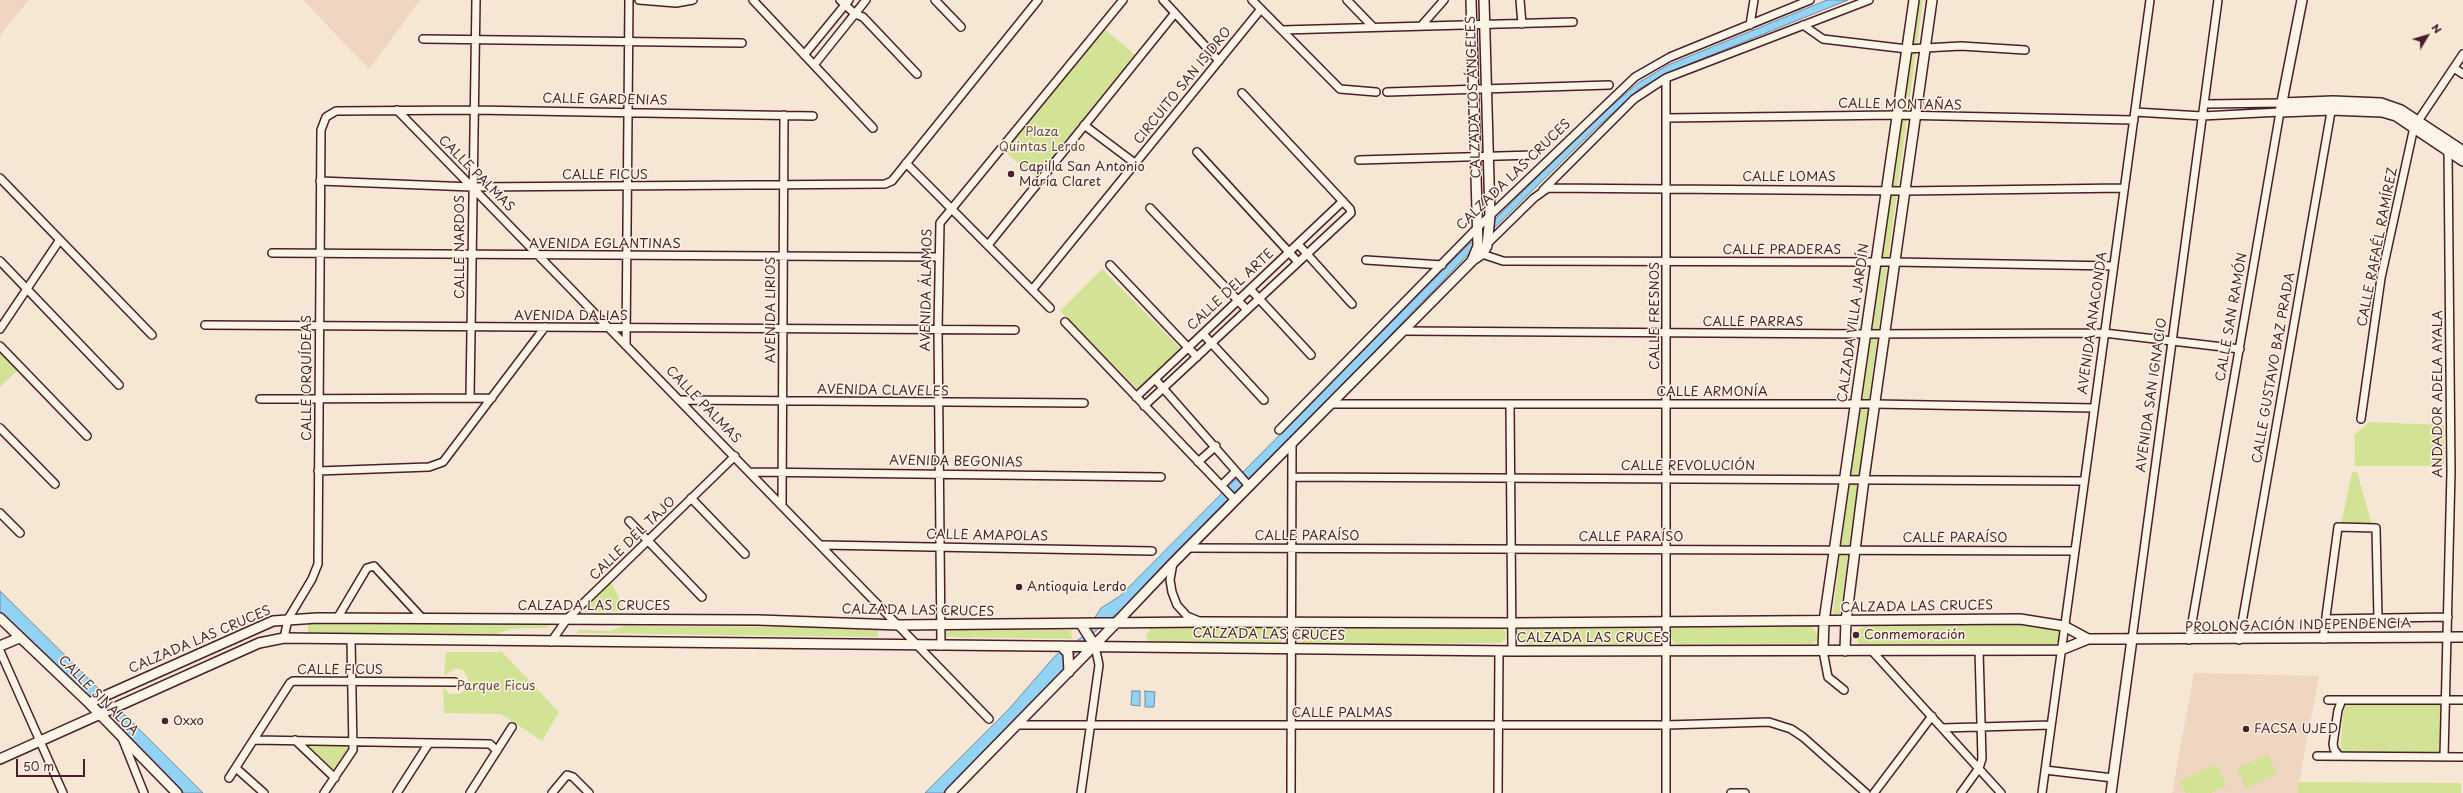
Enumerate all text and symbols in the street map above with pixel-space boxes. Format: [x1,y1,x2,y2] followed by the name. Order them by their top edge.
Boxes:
[1463,15,1485,179] street label: CALZADA LOS ÁNGELES
[2407,16,2447,56] north arrow
[2427,20,2446,37] text: N
[1131,24,1235,148] street label: CIRCUITO SAN ISIDRO
[542,91,668,109] street label: CALLE GARDENIAS
[1838,96,1962,114] street label: CALLE MONTAÑAS
[1454,116,1574,234] street label: CALZADA LAS CRUCES
[999,124,1085,155] park label: Plaza Quintas Lerdo
[435,133,517,215] street label: CALLE PALMAS
[1019,159,1145,190] place label: Capilla San Antonio María Claret
[2355,166,2401,328] street label: CALLE RAFAÉL RAMÍREZ
[562,167,648,183] street label: CALLE FICUS
[1006,169,1016,179] marker: Capilla San Antonio María Claret
[1742,169,1836,185] street label: CALLE LOMAS
[452,195,468,299] street label: CALLE NARDOS
[918,229,936,351] street label: AVENIDA ÁLAMOS
[529,236,681,252] street label: AVENIDA EGLANTINAS
[1723,242,1841,258] street label: CALLE PRADERAS
[1835,242,1873,404] street label: CALZADA VILLA JARDÍN
[1185,246,1277,334] street label: CALLE DEL ARTE
[2075,251,2111,395] street label: AVENIDA ANACONDA
[2213,251,2251,383] street label: CALLE SAN RAMÓN
[763,257,779,363] street label: AVENIDA LIRIOS
[1647,262,1663,370] street label: CALLE FRESNOS
[2249,271,2299,465] street label: CALLE GUSTAVO BAZ PRADA
[514,308,628,324] street label: AVENIDA DALIAS
[2430,310,2446,478] street label: ANDADOR ADELA AYALA
[1703,314,1803,330] street label: CALLE PARRAS
[299,315,315,441] street label: CALLE ORQUÍDEAS
[2133,317,2171,473] street label: AVENIDA SAN IGNACIO
[662,363,744,447] street label: CALLE PALMAS
[817,382,949,400] street label: AVENIDA CLAVELES
[1656,384,1768,400] street label: CALLE ARMONÍA
[889,453,1023,471] street label: AVENIDA BEGONIAS
[1621,458,1755,474] street label: CALLE REVOLUCIÓN
[587,494,679,584] street label: CALLE DEL TAJO
[926,527,1048,545] street label: CALLE AMAPOLAS
[1255,528,1359,544] street label: CALLE PARAÍSO
[1579,529,1683,545] street label: CALLE PARAÍSO
[1903,530,2007,546] street label: CALLE PARAÍSO
[1027,579,1126,595] place label: Antioquia Lerdo
[1014,582,1024,592] marker: Antioquia Lerdo
[518,598,670,614] street label: CALZADA LAS CRUCES
[1840,598,1994,616] street label: CALZADA LAS CRUCES
[841,602,995,620] street label: CALZADA LAS CRUCES
[127,603,273,677] street label: CALZADA LAS CRUCES
[2185,616,2411,636] street label: PROLONGACIÓN INDEPENDENCIA
[1192,626,1346,644] street label: CALZADA LAS CRUCES
[1864,627,1965,643] place label: Conmemoración
[1517,630,1669,646] street label: CALZADA LAS CRUCES
[1851,630,1861,640] marker: Conmemoración
[55,653,141,739] street label: CALLE SINALOA
[297,662,383,678] street label: CALLE FICUS
[457,678,535,694] park label: Parque Ficus
[1291,705,1393,721] street label: CALLE PALMAS
[173,713,204,729] place label: Oxxo
[160,716,170,726] marker: Oxxo
[2254,721,2338,737] place label: FACSA UJED
[2241,724,2251,734] marker: FACSA UJED
[18,751,87,777] scale bar
[23,757,54,775] text: 50 m

